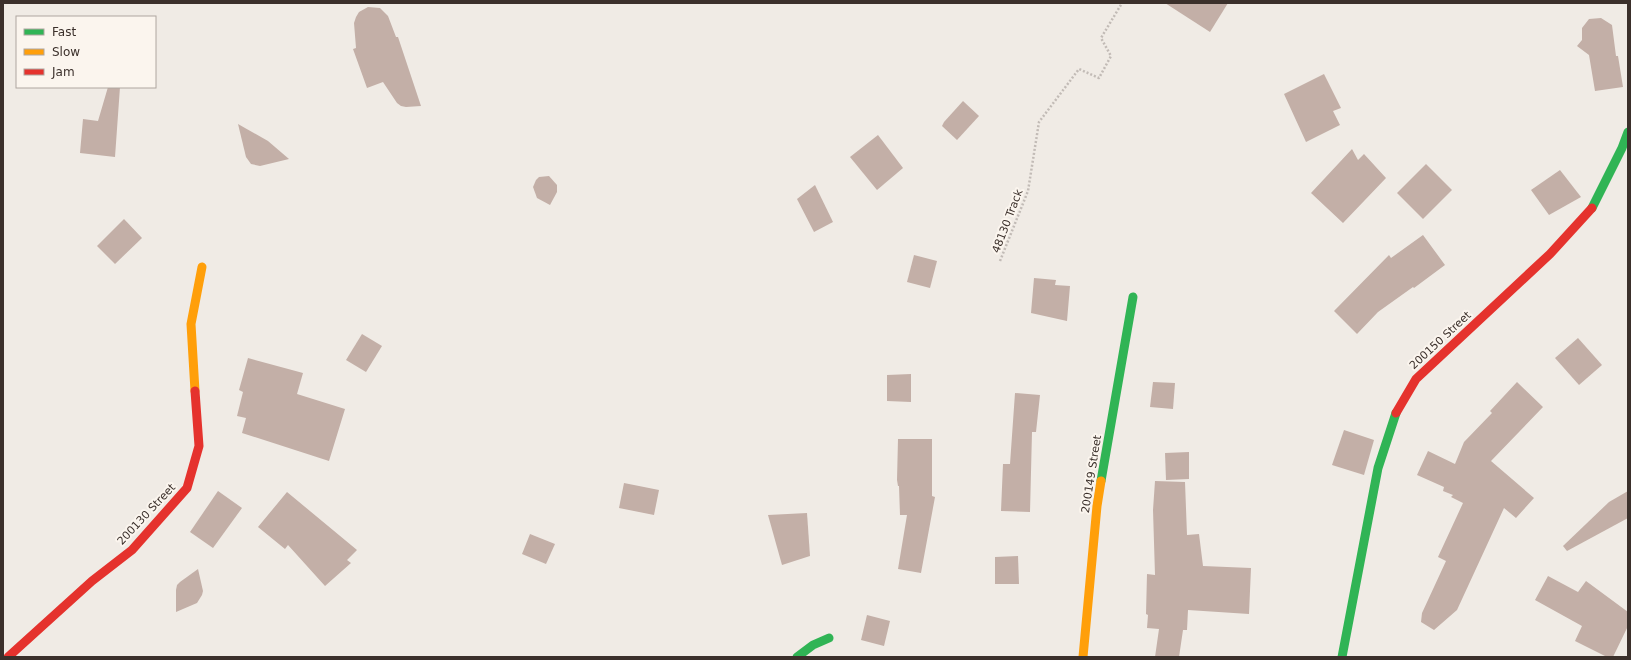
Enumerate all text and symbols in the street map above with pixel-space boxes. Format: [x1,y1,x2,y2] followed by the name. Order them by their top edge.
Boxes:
[16,16,156,88] legend
[52,25,76,39] text: Fast
[52,45,80,59] text: Slow
[51,65,75,79] text: Jam
[989,187,1026,255] street label: 48130 Track
[1407,308,1474,372] street label: 200150 Street
[1079,433,1104,514] street label: 200149 Street
[115,481,178,548] street label: 200130 Street

